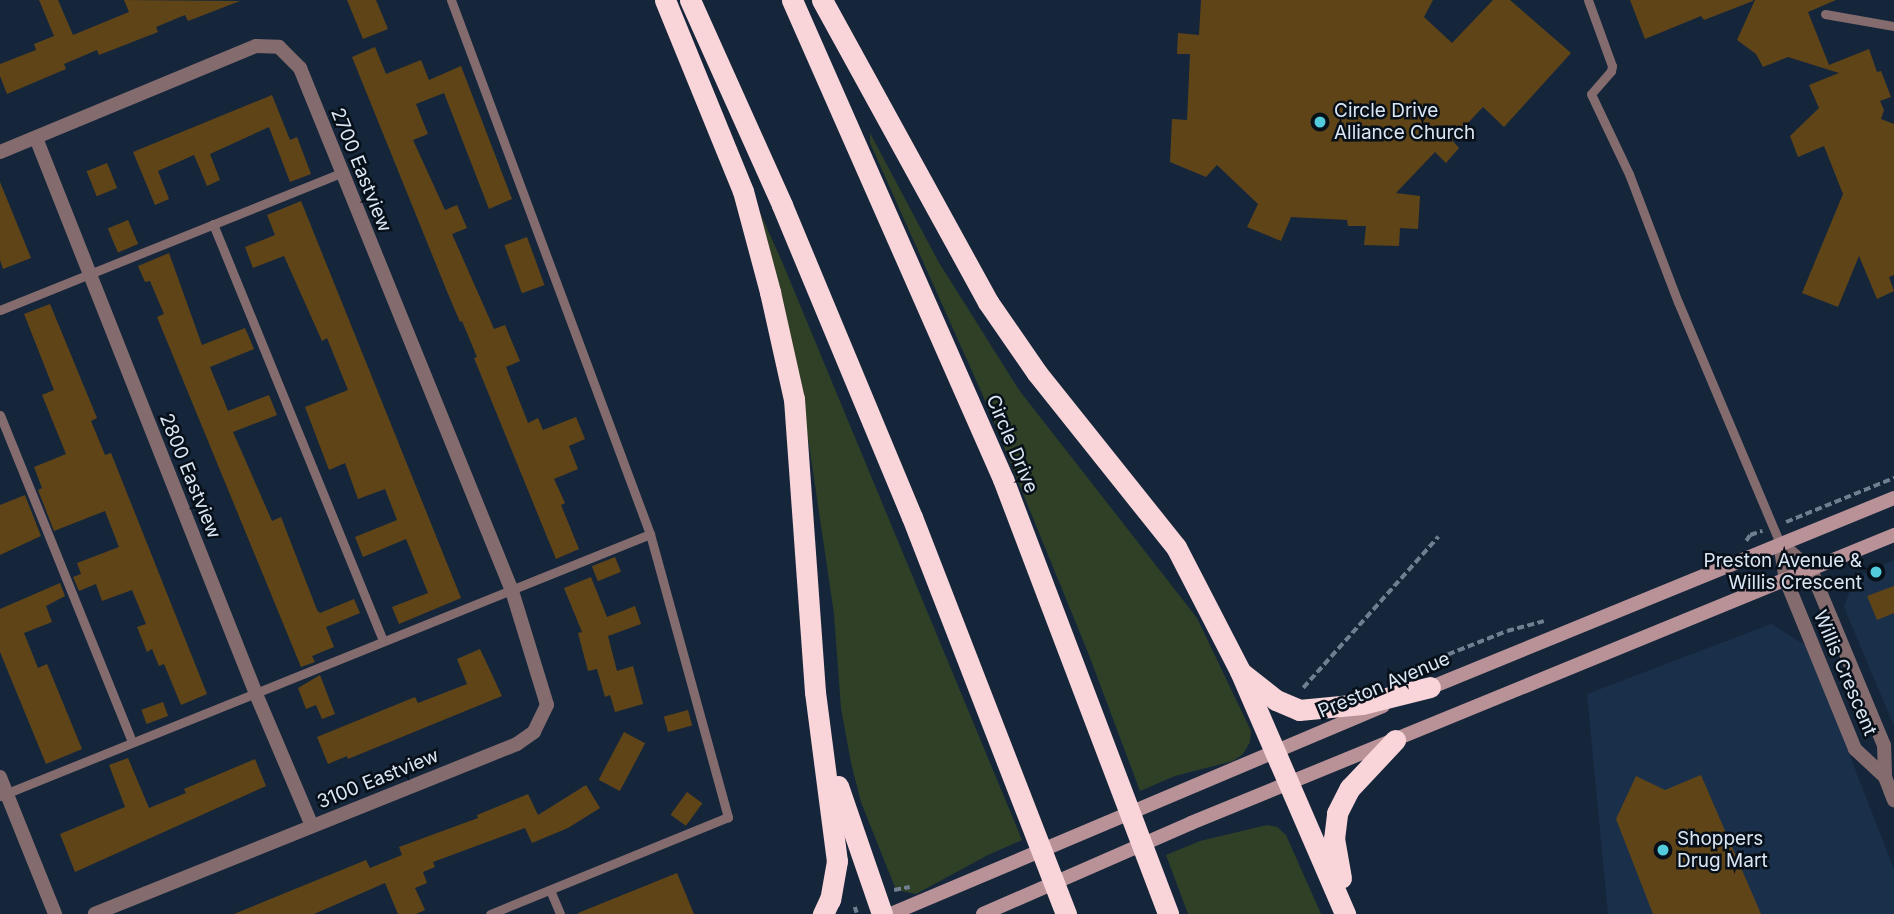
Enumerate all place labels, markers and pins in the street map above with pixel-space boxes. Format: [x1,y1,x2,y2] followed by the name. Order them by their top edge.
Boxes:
[1334,100,1475,144] place label: Circle Drive Alliance Church
[1312,114,1328,130] marker: Circle Drive Alliance Church
[1704,550,1862,594] place label: Preston Avenue & Willis Crescent
[1868,564,1884,580] marker: Preston Avenue & Willis Crescent
[1677,828,1768,872] place label: Shoppers Drug Mart
[1655,842,1671,858] marker: Shoppers Drug Mart

